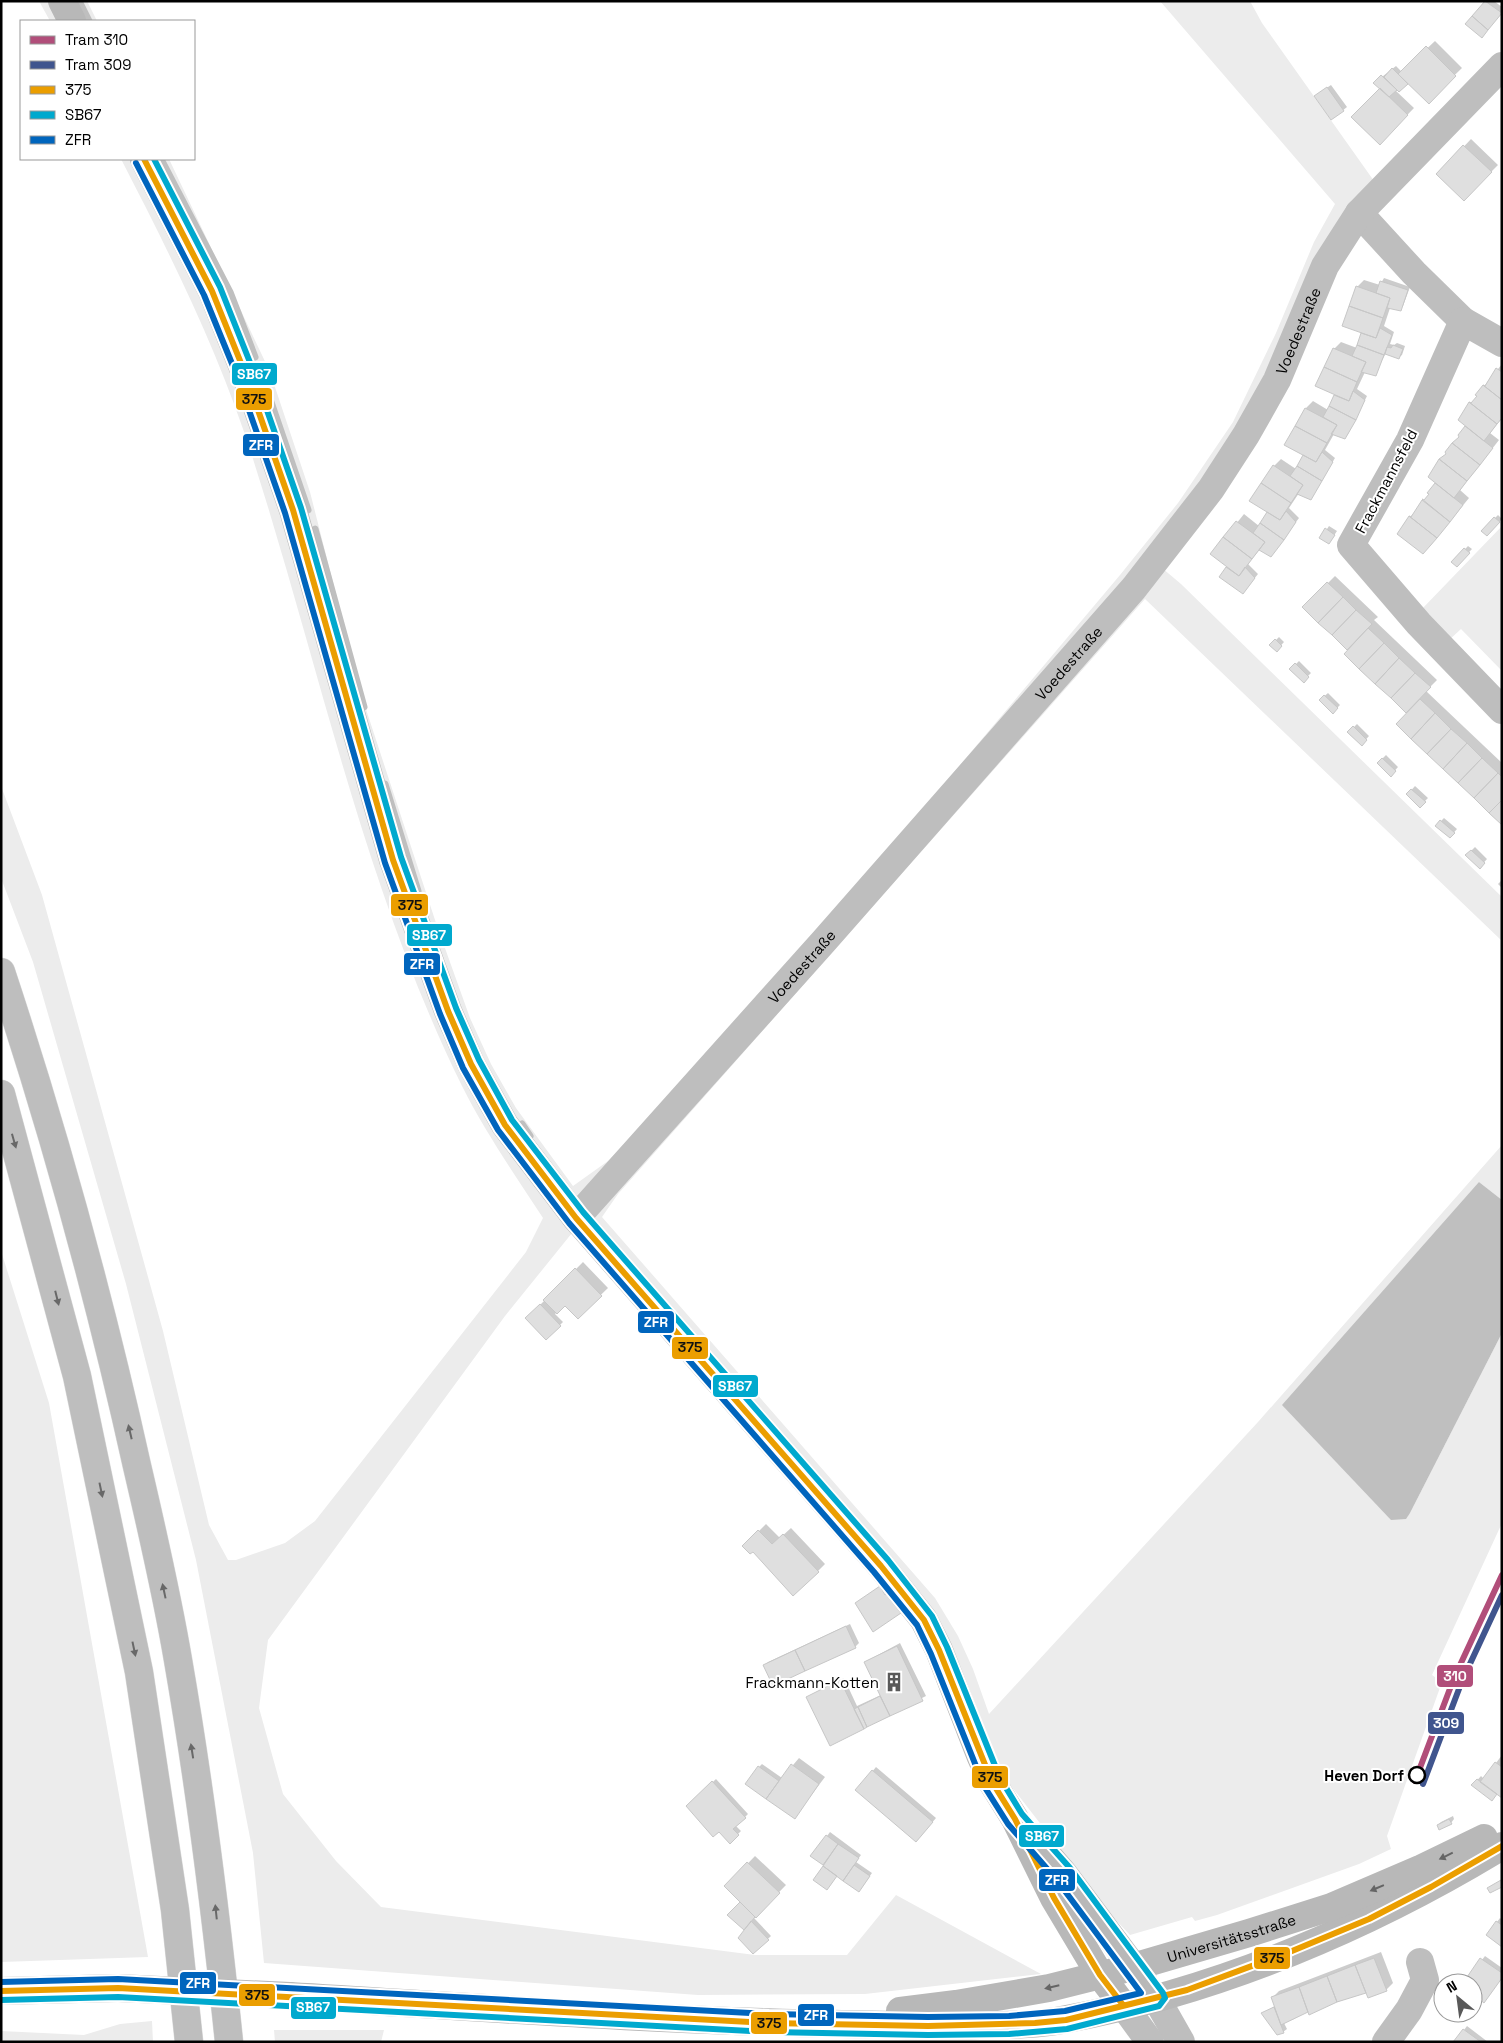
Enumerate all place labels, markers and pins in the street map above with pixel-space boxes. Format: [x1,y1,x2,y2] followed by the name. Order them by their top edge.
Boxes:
[883,1671,905,1693] building icon: Frackmann-Kotten
[745,1673,879,1692] place label: Frackmann-Kotten
[1324,1766,1404,1785] place label: Heven Dorf
[1408,1766,1426,1784] marker: Heven Dorf

